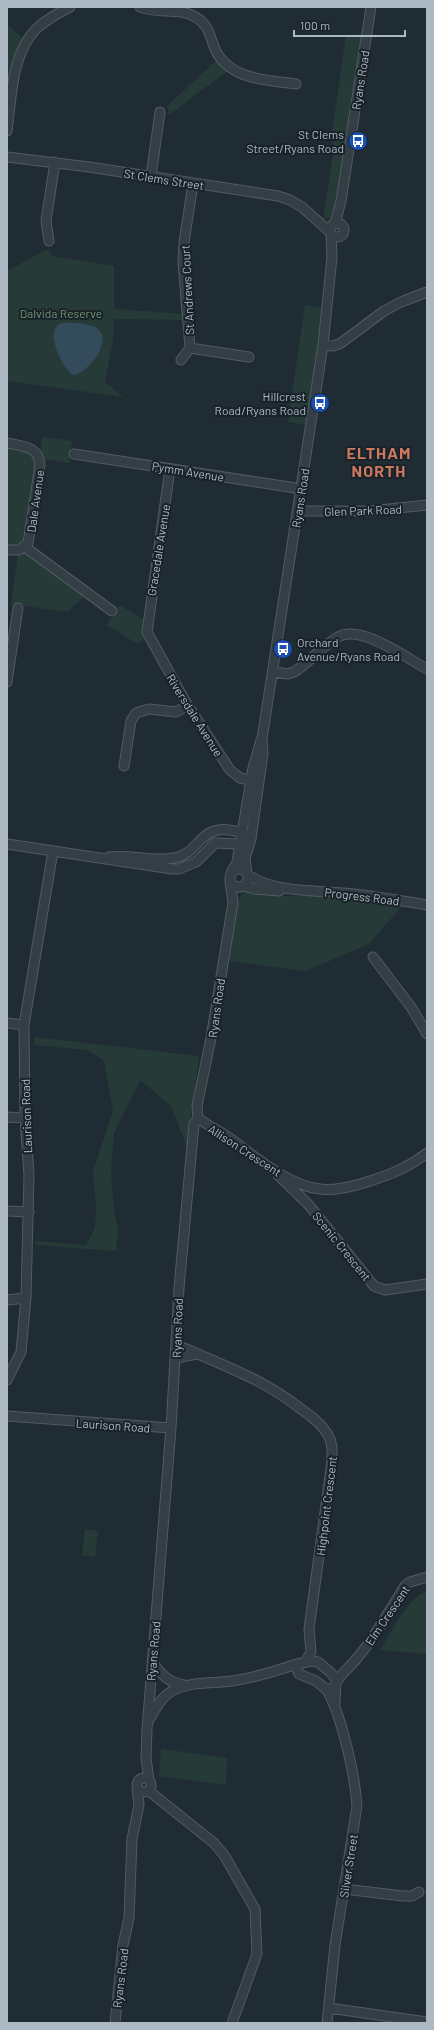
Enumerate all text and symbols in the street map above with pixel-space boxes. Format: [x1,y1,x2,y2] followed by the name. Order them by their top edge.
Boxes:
[294,12,405,38] scale bar
[300,18,330,32] text: 100 m
[348,49,372,111] street label: Ryans Road
[246,127,344,155] place label: St Clems Street/Ryans Road
[347,130,369,152] bus stop icon: St Clems Street/Ryans Road
[123,166,205,192] street label: St Clems Street
[178,245,196,335] street label: St Andrews Court
[20,306,102,320] park label: Dalvida Reserve
[215,389,306,417] place label: Hillcrest Road/Ryans Road
[309,392,331,414] bus stop icon: Hillcrest Road/Ryans Road
[347,443,411,480] district label: ELTHAM NORTH
[151,458,225,484] street label: Pymm Avenue
[288,467,312,529] street label: Ryans Road
[24,469,46,533] street label: Dale Avenue
[324,502,402,518] street label: Glen Park Road
[144,503,172,597] street label: Gracedale Avenue
[297,635,400,663] place label: Orchard Avenue/Ryans Road
[272,638,294,660] bus stop icon: Orchard Avenue/Ryans Road
[164,671,226,759] street label: Riversdale Avenue
[324,884,400,908] street label: Progress Road
[205,977,227,1039] street label: Ryans Road
[18,1079,34,1153] street label: Laurison Road
[206,1121,284,1179] street label: Allison Crescent
[310,1209,374,1283] street label: Scenic Crescent
[169,1298,185,1358] street label: Ryans Road
[75,1415,151,1435] street label: Laurison Road
[313,1455,339,1557] street label: Highpoint Crescent
[362,1582,412,1648] street label: Elm Crescent
[143,1620,163,1682] street label: Ryans Road
[336,1833,360,1899] street label: Silver Street
[109,1947,131,2009] street label: Ryans Road

